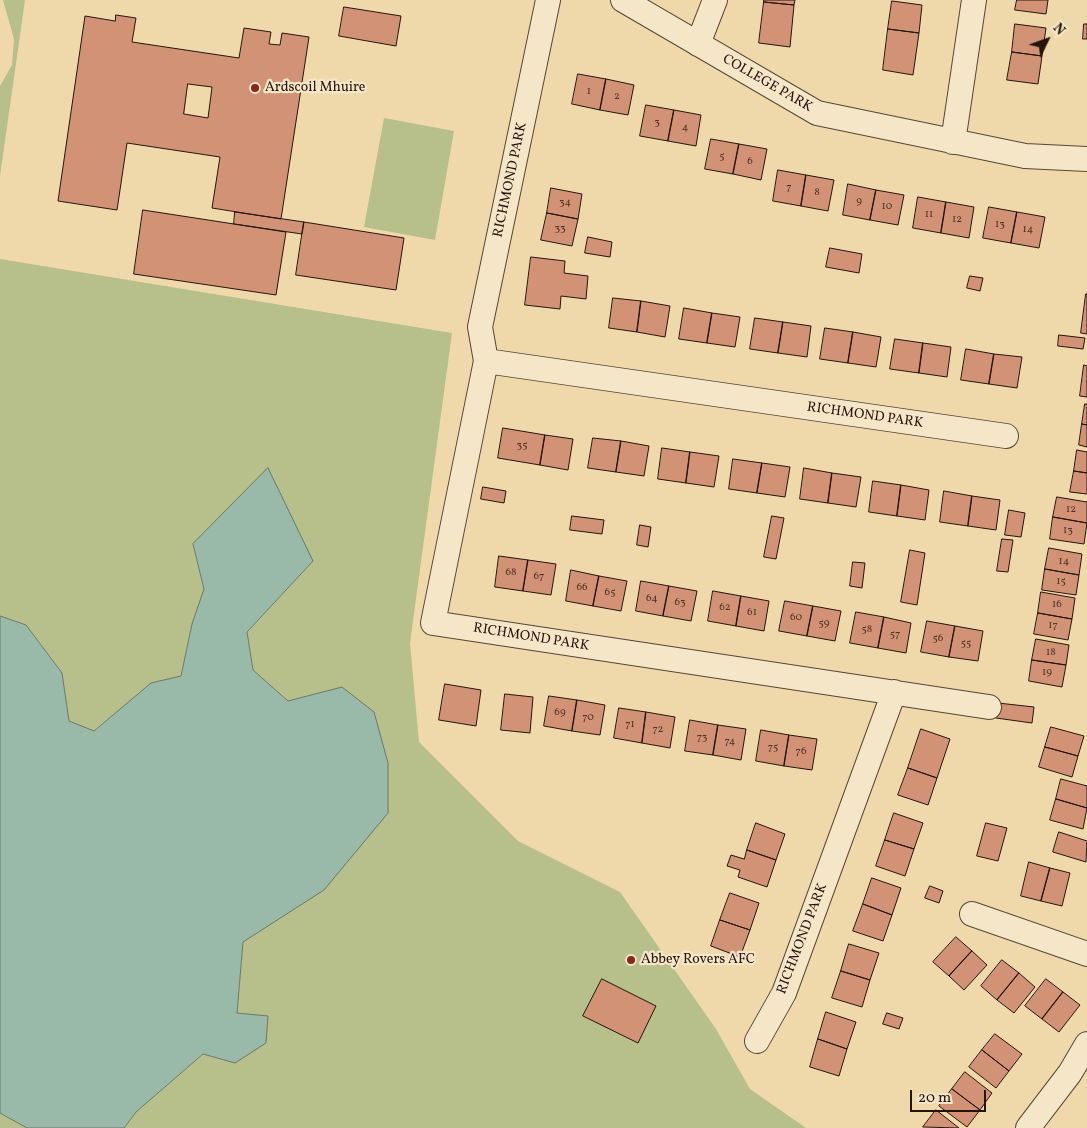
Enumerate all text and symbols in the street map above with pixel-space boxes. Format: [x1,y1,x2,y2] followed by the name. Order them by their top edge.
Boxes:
[1022,15,1072,65] north arrow
[1048,19,1069,40] text: N
[719,51,815,117] street label: COLLEGE PARK
[265,80,366,96] place label: Ardscoil Mhuire
[249,82,261,94] marker: Ardscoil Mhuire
[587,85,591,99] house number: 1
[614,90,620,104] house number: 2
[654,116,660,130] house number: 3
[491,121,531,239] street label: RICHMOND PARK
[682,121,688,135] house number: 4
[719,150,725,164] house number: 5
[747,155,753,169] house number: 6
[786,181,792,195] house number: 7
[814,186,820,200] house number: 8
[856,195,862,209] house number: 9
[559,196,571,210] house number: 34
[882,200,892,214] house number: 10
[925,208,933,222] house number: 11
[952,213,962,227] house number: 12
[995,218,1005,232] house number: 13
[554,222,566,236] house number: 33
[1023,223,1033,237] house number: 14
[806,400,924,432] street label: RICHMOND PARK
[517,439,527,453] house number: 35
[1066,503,1076,517] house number: 12
[1063,524,1073,538] house number: 13
[1059,555,1069,569] house number: 14
[505,566,517,580] house number: 68
[534,570,544,584] house number: 67
[1056,575,1066,589] house number: 15
[576,581,588,595] house number: 66
[605,586,615,600] house number: 65
[646,592,658,606] house number: 64
[674,596,686,610] house number: 63
[1052,598,1062,612] house number: 16
[719,601,731,615] house number: 62
[747,606,757,620] house number: 61
[790,611,802,625] house number: 60
[819,617,829,631] house number: 59
[1048,619,1058,633] house number: 17
[472,621,590,655] street label: RICHMOND PARK
[862,623,872,637] house number: 58
[890,628,900,642] house number: 57
[933,632,943,646] house number: 56
[961,637,971,651] house number: 55
[1046,646,1056,660] house number: 18
[1042,666,1052,680] house number: 19
[554,706,566,720] house number: 69
[582,711,594,725] house number: 70
[625,718,635,732] house number: 71
[652,723,664,737] house number: 72
[697,731,707,745] house number: 73
[725,735,735,749] house number: 74
[768,741,778,755] house number: 75
[796,745,806,759] house number: 76
[774,881,832,997] street label: RICHMOND PARK
[641,952,755,968] place label: Abbey Rovers AFC
[625,954,637,966] marker: Abbey Rovers AFC
[912,1080,988,1112] scale bar
[918,1088,951,1109] text: 20 m

